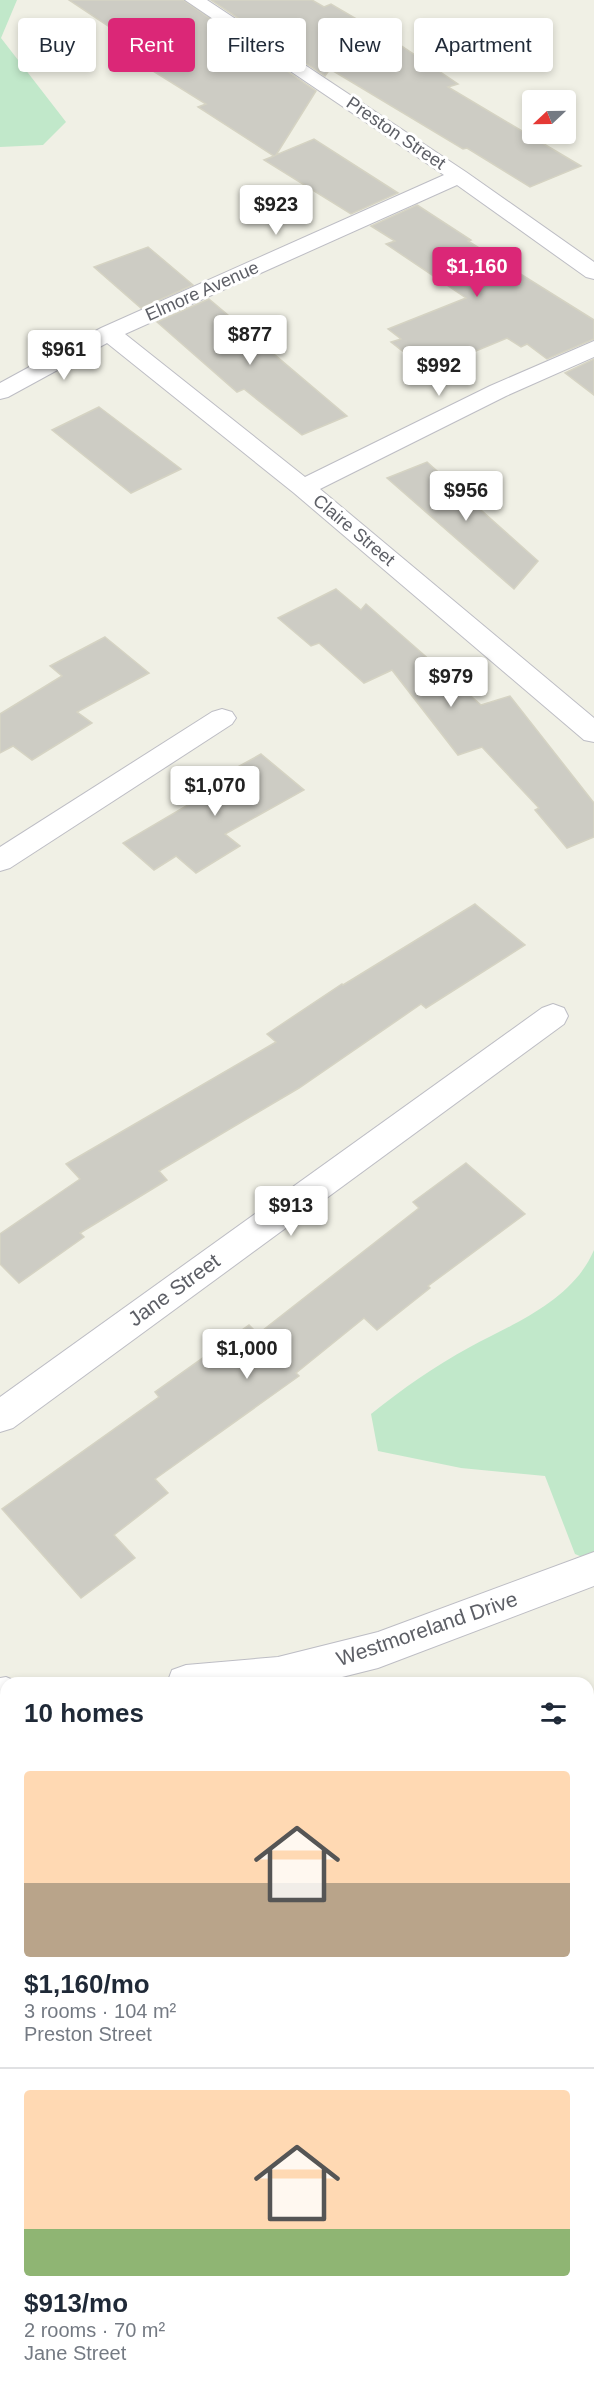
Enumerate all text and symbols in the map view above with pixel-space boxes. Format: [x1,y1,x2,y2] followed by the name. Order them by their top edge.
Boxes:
[18,18,96,72] chip: Buy
[108,18,195,72] chip: Rent
[207,18,306,72] chip: Filters
[318,18,402,72] chip: New
[414,18,553,72] chip: Apartment
[522,90,576,144] north arrow
[522,90,576,144] map controls
[343,93,449,173] street label: Preston Street
[240,185,312,236] pin: $923
[254,193,298,215] text: $923
[428,247,526,298] pin: $1,160
[446,255,508,277] text: $1,160
[142,257,262,325] street label: Elmore Avenue
[214,315,286,366] pin: $877
[228,323,272,345] text: $877
[28,330,100,381] pin: $961
[42,338,86,360] text: $961
[403,346,475,397] pin: $992
[417,354,461,376] text: $992
[430,471,502,522] pin: $956
[444,479,488,501] text: $956
[309,490,399,570] street label: Claire Street
[415,657,487,708] pin: $979
[429,665,473,687] text: $979
[166,766,264,817] pin: $1,070
[184,774,246,796] text: $1,070
[255,1186,327,1237] pin: $913
[269,1194,313,1216] text: $913
[123,1249,224,1330] street label: Jane Street
[198,1329,296,1380] pin: $1,000
[216,1337,278,1359] text: $1,000
[333,1587,520,1670] street label: Westmoreland Drive
[537,1697,570,1730] icon: filters
[24,1698,144,1728] text: 10 homes
[243,1810,351,1918] icon: home
[24,1969,150,1999] text: $1,160/mo
[24,2000,176,2022] text: 3 rooms · 104 m²
[24,2023,152,2045] text: Preston Street
[243,2129,351,2237] icon: home
[24,2288,128,2318] text: $913/mo
[24,2319,165,2341] text: 2 rooms · 70 m²
[24,2342,126,2364] text: Jane Street

